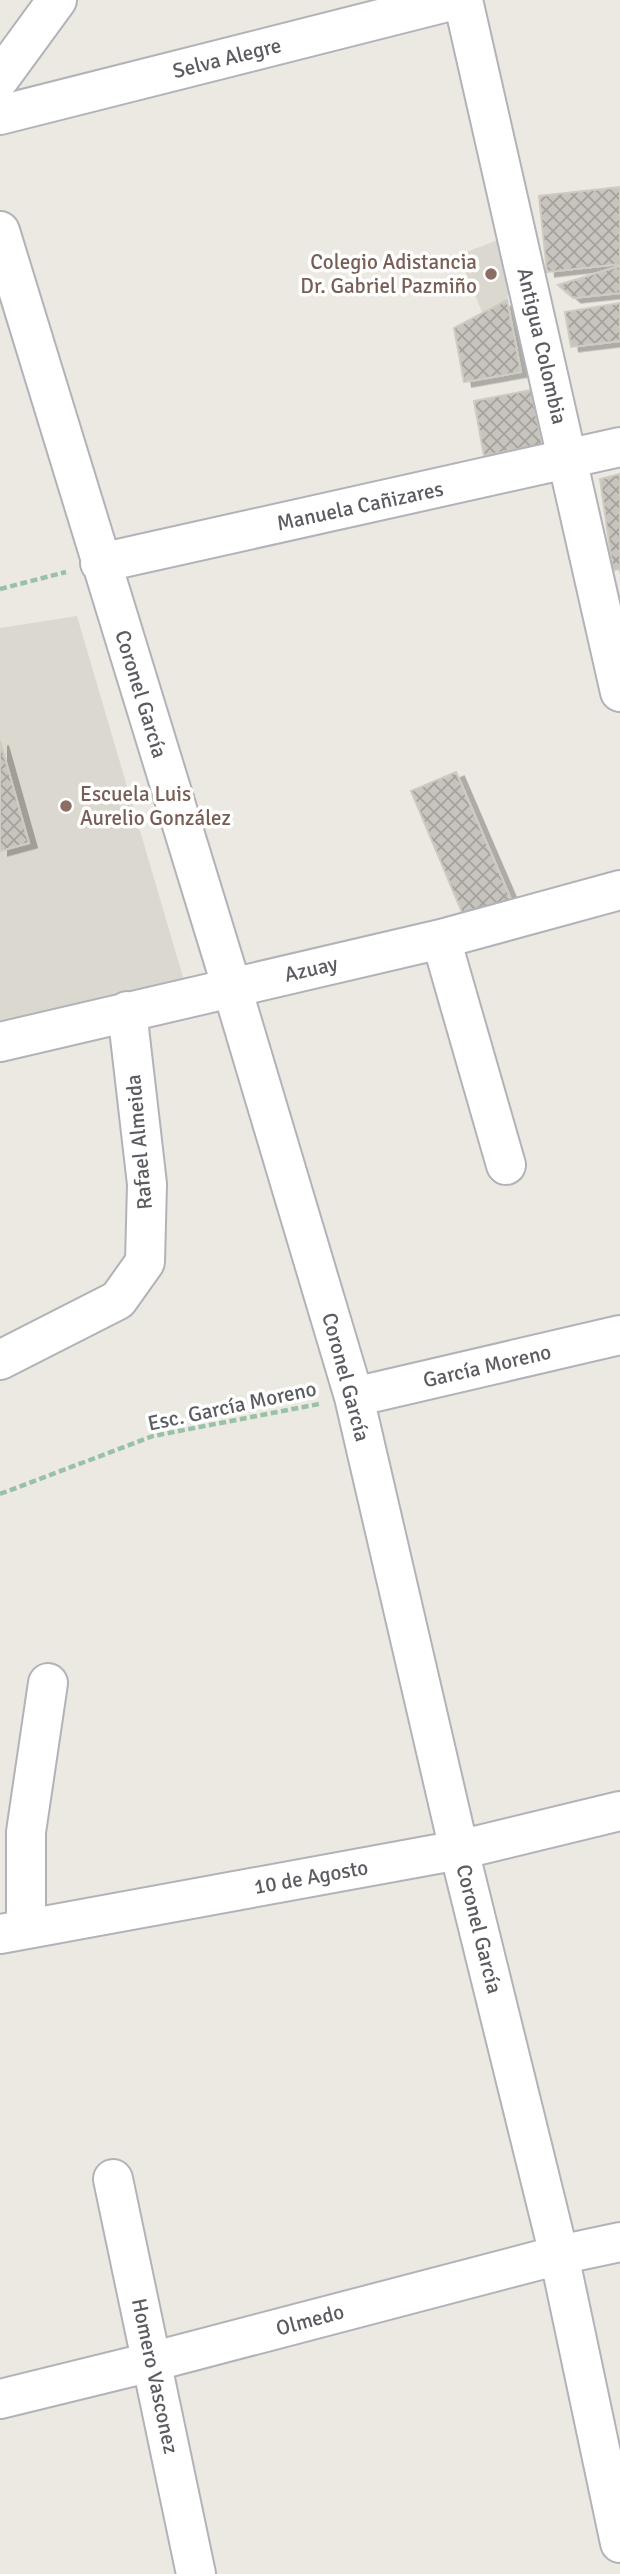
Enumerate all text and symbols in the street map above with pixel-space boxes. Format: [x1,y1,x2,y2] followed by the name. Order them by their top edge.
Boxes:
[170,32,284,84] street label: Selva Alegre
[300,249,477,299] place label: Colegio Adistancia Dr. Gabriel Pazmiño
[511,265,573,427] street label: Antigua Colombia
[483,266,499,282] marker: Colegio Adistancia Dr. Gabriel Pazmiño
[274,476,446,536] street label: Manuela Cañizares
[109,627,173,761] street label: Coronel García
[80,781,231,831] place label: Escuela Luis Aurelio González
[58,798,74,814] marker: Escuela Luis Aurelio González
[282,950,340,988] street label: Azuay
[120,1073,158,1211] street label: Rafael Almeida
[316,1310,376,1444] street label: Coronel García
[420,1339,554,1393] street label: García Moreno
[145,1375,319,1437] street label: Esc. García Moreno
[252,1854,370,1900] street label: 10 de Agosto
[450,1862,508,1996] street label: Coronel García
[126,2296,184,2456] street label: Homero Vasconez
[273,2298,347,2342] street label: Olmedo

